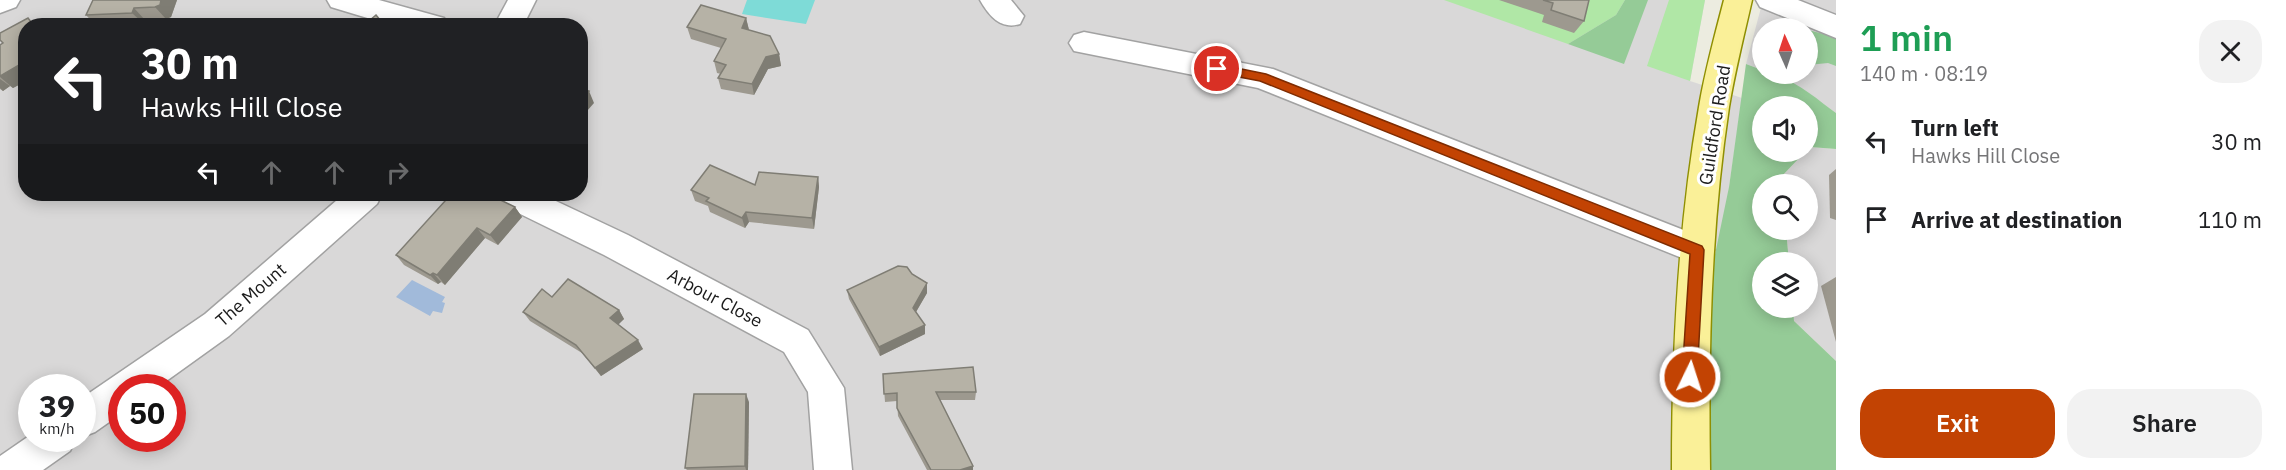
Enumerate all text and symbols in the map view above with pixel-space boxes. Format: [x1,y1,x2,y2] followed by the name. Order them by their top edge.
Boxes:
[1860,14,1953,61] text: 1 min
[1752,18,1818,84] north arrow
[1752,18,1818,318] map controls
[2199,20,2262,83] button: close
[141,36,239,91] text: 30 m
[42,42,120,120] icon: left
[1191,43,1242,94] pin
[1200,52,1233,85] icon: arrive
[1860,60,1988,87] text: 140 m · 08:19
[1694,63,1735,186] street label: Guildford Road
[141,89,343,124] text: Hawks Hill Close
[1752,96,1818,162] button: sound
[1911,113,1999,142] text: Turn left
[1860,125,1893,158] icon: left
[2211,127,2262,156] text: 30 m
[1911,142,2060,169] text: Hawks Hill Close
[192,156,225,189] icon: left
[255,156,288,189] icon: ahead
[318,156,351,189] icon: ahead
[381,156,414,189] icon: right
[1752,174,1818,240] button: search
[1860,203,1893,236] icon: arrive
[1911,205,2122,234] text: Arrive at destination
[2198,205,2262,234] text: 110 m
[1752,252,1818,318] button: layers
[211,258,291,332] street label: The Mount
[664,263,767,332] street label: Arbour Close
[1658,345,1722,409] position arrow
[108,374,186,452] speed limit sign: 50
[39,386,75,425] text: 39
[1860,389,2055,458] button: Exit
[2067,389,2262,458] button: Share
[39,419,75,438] text: km/h

